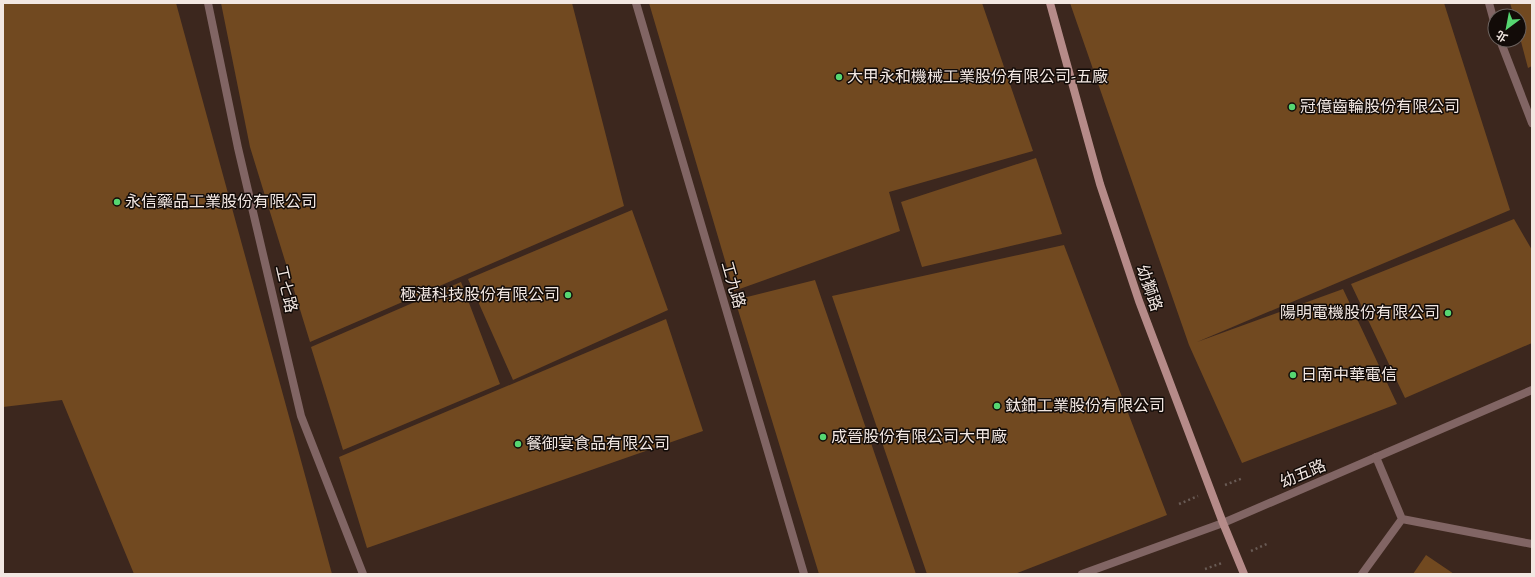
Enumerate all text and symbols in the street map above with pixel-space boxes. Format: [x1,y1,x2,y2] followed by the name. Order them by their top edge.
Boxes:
[1487,8,1527,48] north arrow
[1494,28,1510,44] text: 北
[847,68,1108,85] place label: 大甲永和機械工業股份有限公司-五廠
[834,72,844,82] marker: 大甲永和機械工業股份有限公司-五廠
[1300,98,1460,115] place label: 冠億齒輪股份有限公司
[1287,102,1297,112] marker: 冠億齒輪股份有限公司
[125,193,317,210] place label: 永信藥品工業股份有限公司
[112,197,122,207] marker: 永信藥品工業股份有限公司
[719,259,748,310] street label: 工九路
[1134,262,1165,313] street label: 幼獅路
[273,264,300,314] street label: 工七路
[400,286,560,303] place label: 極湛科技股份有限公司
[563,290,573,300] marker: 極湛科技股份有限公司
[1280,304,1440,321] place label: 陽明電機股份有限公司
[1443,308,1453,318] marker: 陽明電機股份有限公司
[1301,366,1397,383] place label: 日南中華電信
[1288,370,1298,380] marker: 日南中華電信
[1005,396,1165,414] place label: 鈦鈿工業股份有限公司
[992,401,1002,411] marker: 鈦鈿工業股份有限公司
[831,428,1007,445] place label: 成晉股份有限公司大甲廠
[818,432,828,442] marker: 成晉股份有限公司大甲廠
[526,435,670,452] place label: 餐御宴食品有限公司
[513,439,523,449] marker: 餐御宴食品有限公司
[1277,456,1328,491] street label: 幼五路

